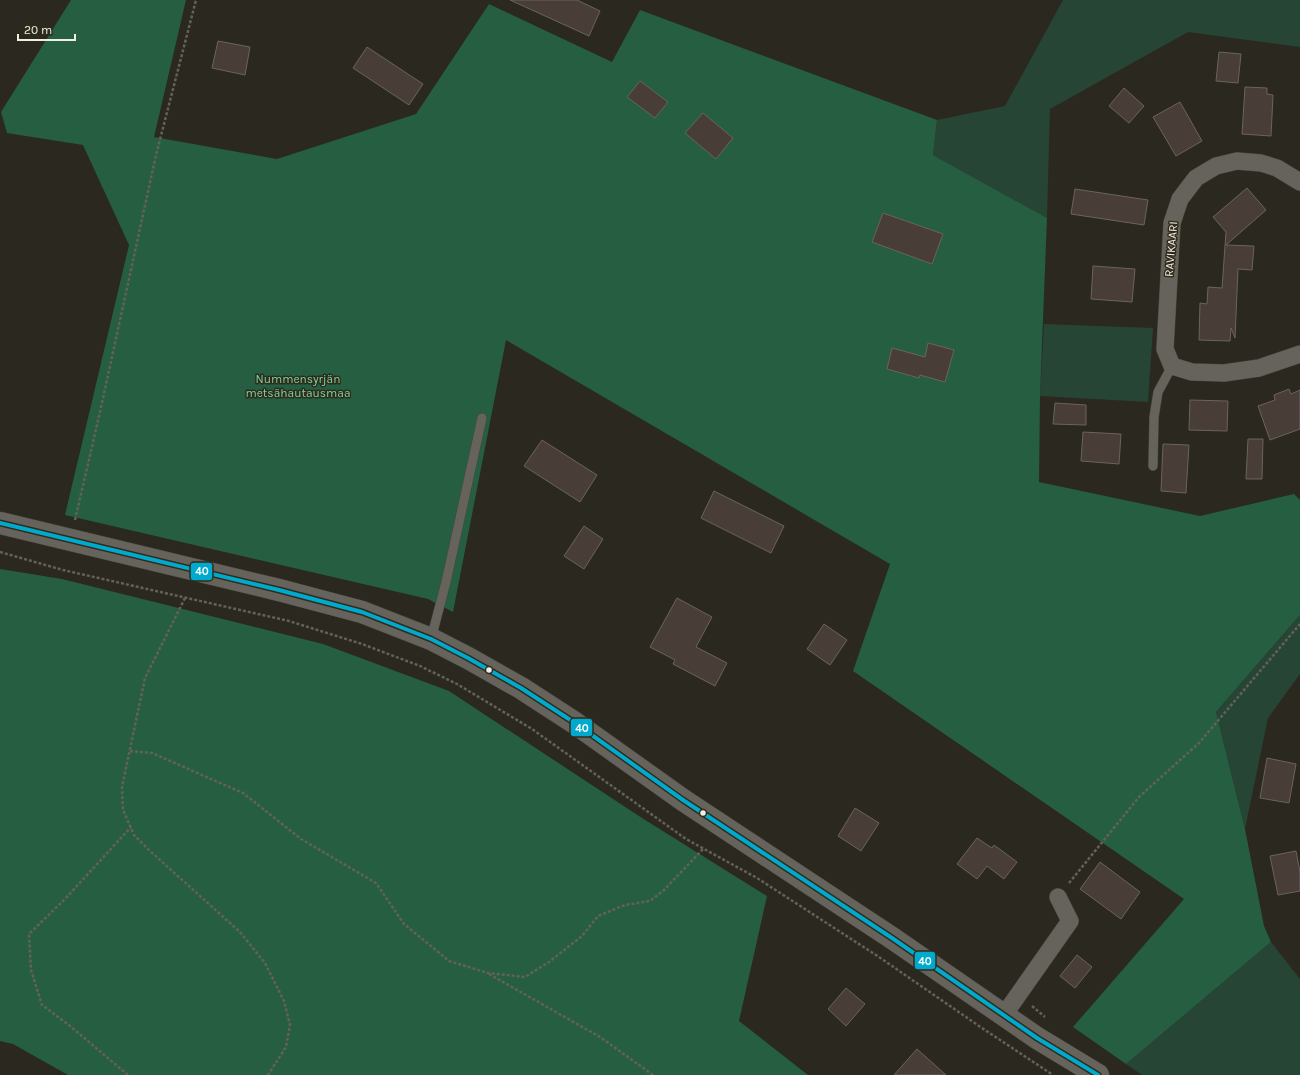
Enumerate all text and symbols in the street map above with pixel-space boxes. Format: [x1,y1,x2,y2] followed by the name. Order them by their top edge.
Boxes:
[18,16,75,42] scale bar
[24,23,52,37] text: 20 m
[1162,221,1180,277] street label: RAVIKAARI
[245,372,351,400] park label: Nummensyrjän metsähautausmaa
[190,562,213,581] line badge: 40
[195,565,209,578] text: 40
[484,665,494,675] unlabelled marker
[570,718,593,737] line badge: 40
[575,722,589,735] text: 40
[698,808,708,818] unlabelled marker
[914,951,936,970] line badge: 40
[918,955,932,968] text: 40

